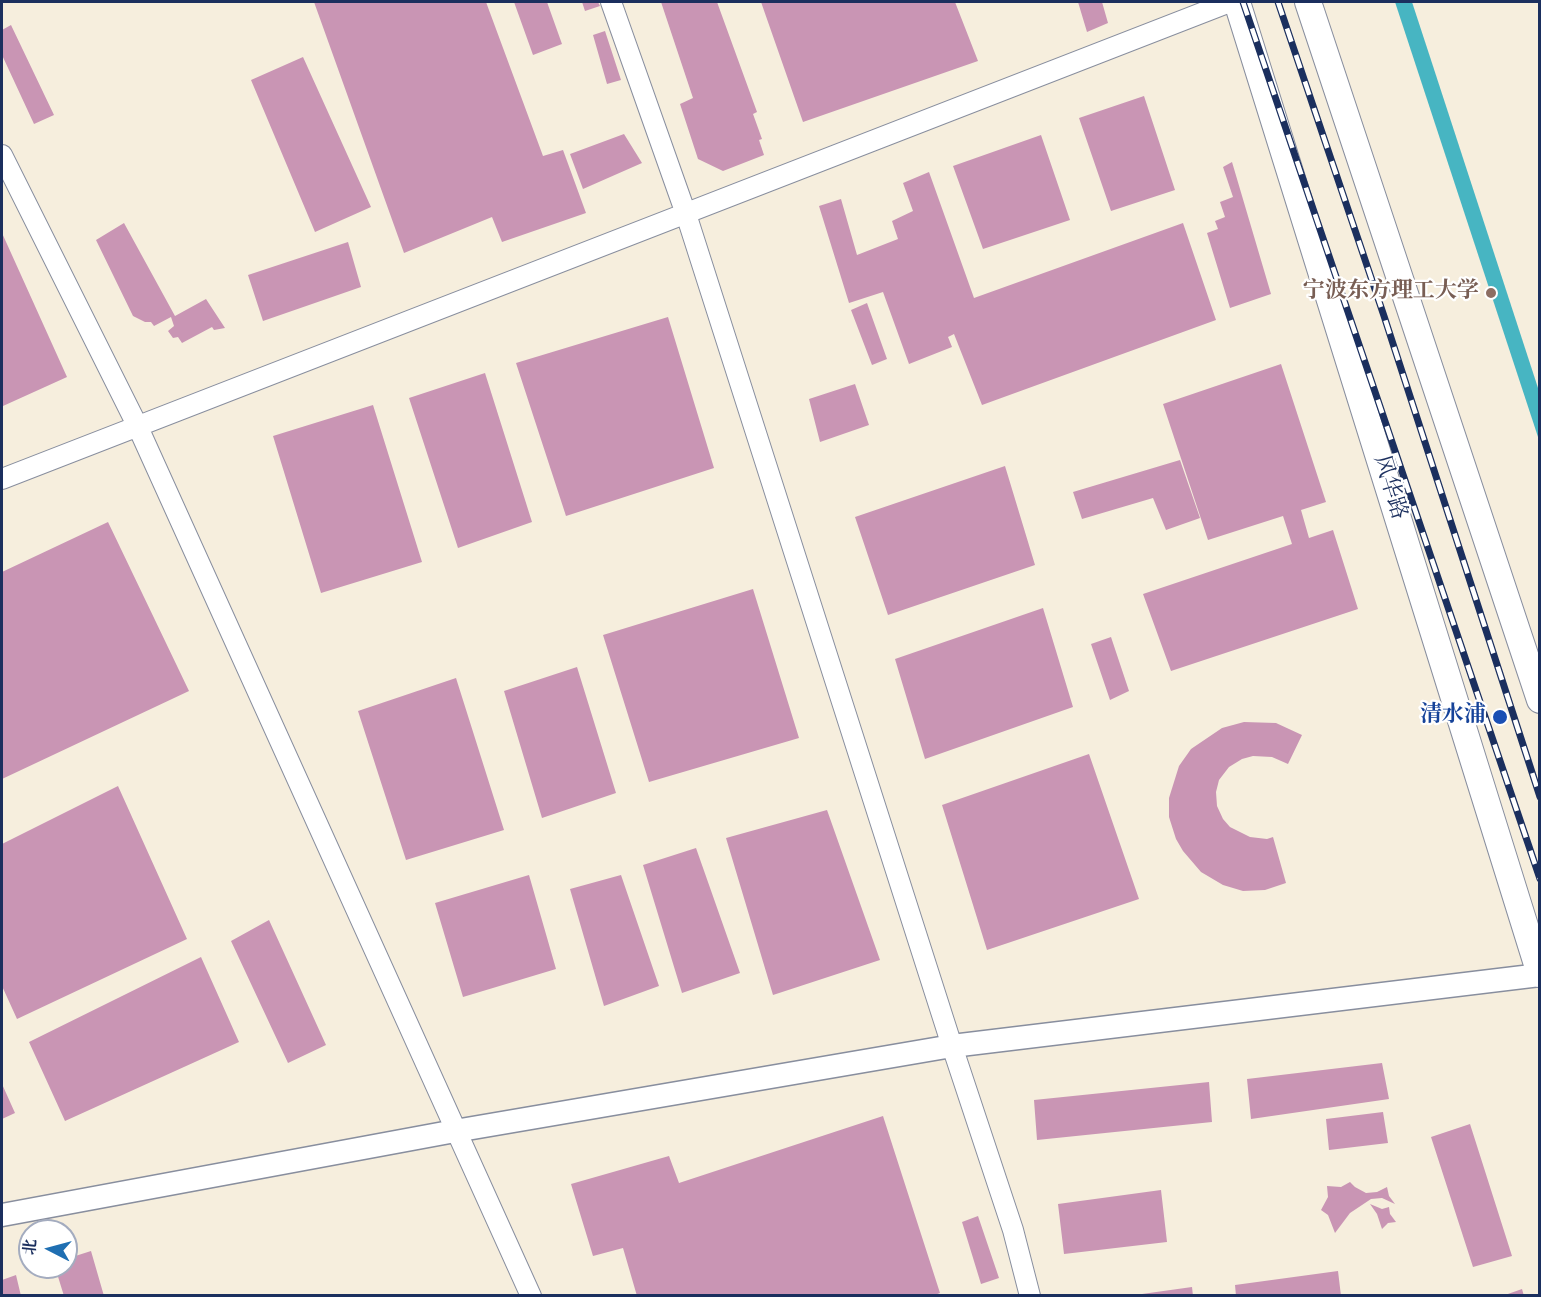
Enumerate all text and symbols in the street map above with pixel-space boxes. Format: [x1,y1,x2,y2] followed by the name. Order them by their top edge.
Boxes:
[1303,280,1479,306] place label: 宁波东方理工大学
[1484,286,1498,300] marker: 宁波东方理工大学
[1366,453,1410,523] street label: 风华路
[1420,704,1486,730] place label: 清水浦
[1491,708,1509,726] marker: 清水浦
[18,1219,78,1279] north arrow
[19,1238,44,1256] text: 北

